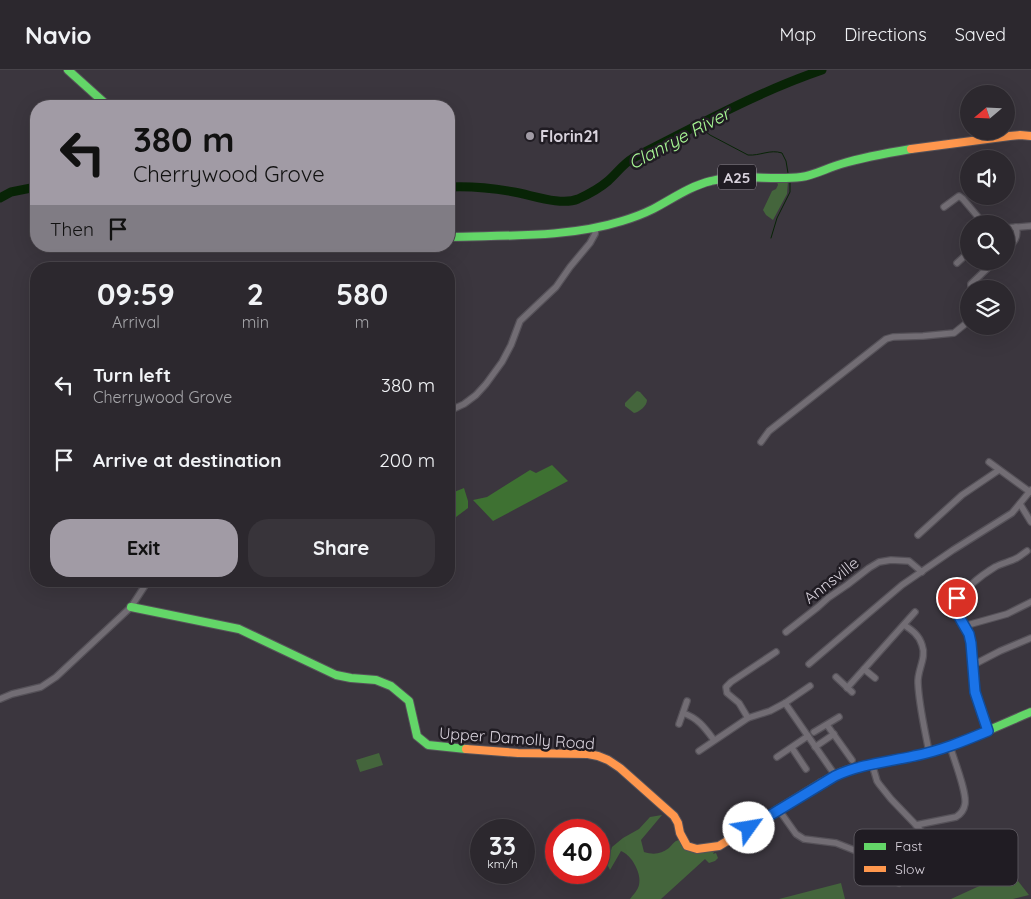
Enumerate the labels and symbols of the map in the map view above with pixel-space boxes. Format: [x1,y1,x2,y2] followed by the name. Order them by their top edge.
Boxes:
[960,85,1015,140] north arrow
[624,101,736,174] water label: Clanrye River
[540,126,599,146] place label: Florin21
[524,130,536,142] marker: Florin21
[718,164,756,190] road number: A25
[799,552,863,608] street label: Annsville
[936,577,978,619] pin
[438,723,596,753] street label: Upper Damolly Road
[722,801,774,853] position arrow
[545,819,610,884] speed limit sign: 40
[854,829,1018,886] legend
[895,837,923,855] text: Fast
[895,860,925,878] text: Slow

